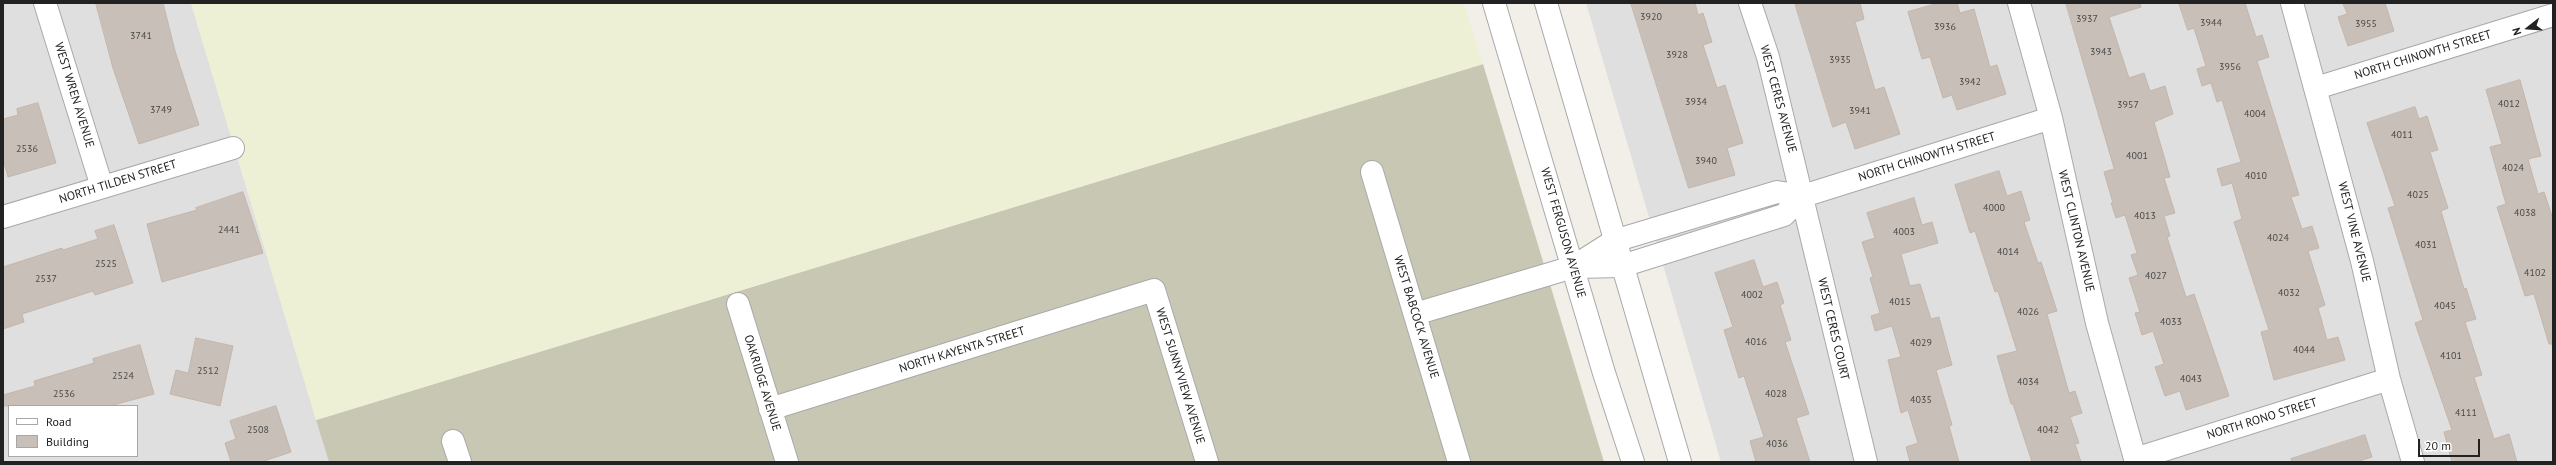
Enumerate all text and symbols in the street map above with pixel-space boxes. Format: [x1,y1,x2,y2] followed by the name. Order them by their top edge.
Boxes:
[2508,8,2548,48] north arrow
[1640,11,1662,23] house number: 3920
[2076,13,2098,25] house number: 3937
[2200,17,2222,29] house number: 3944
[2355,18,2377,30] house number: 3955
[1934,21,1956,33] house number: 3936
[2509,26,2524,37] text: N
[2353,27,2493,83] street label: NORTH CHINOWTH STREET
[130,30,152,42] house number: 3741
[51,41,97,149] street label: WEST WREN AVENUE
[1757,43,1799,155] street label: WEST CERES AVENUE
[2090,46,2112,58] house number: 3943
[1666,49,1688,61] house number: 3928
[1829,54,1851,66] house number: 3935
[2219,61,2241,73] house number: 3956
[1959,76,1981,88] house number: 3942
[1685,96,1707,108] house number: 3934
[2498,98,2520,110] house number: 4012
[2117,99,2139,111] house number: 3957
[150,104,172,116] house number: 3749
[1849,105,1871,117] house number: 3941
[2244,108,2266,120] house number: 4004
[1857,129,1997,185] street label: NORTH CHINOWTH STREET
[2391,129,2413,141] house number: 4011
[16,143,38,155] house number: 2536
[2126,150,2148,162] house number: 4001
[1695,155,1717,167] house number: 3940
[57,157,179,207] street label: NORTH TILDEN STREET
[2502,162,2524,174] house number: 4024
[1537,166,1589,300] street label: WEST FERGUSON AVENUE
[2055,169,2097,293] street label: WEST CLINTON AVENUE
[2245,170,2267,182] house number: 4010
[2335,180,2373,284] street label: WEST VINE AVENUE
[2407,189,2429,201] house number: 4025
[1983,202,2005,214] house number: 4000
[2514,207,2536,219] house number: 4038
[2134,210,2156,222] house number: 4013
[218,224,240,236] house number: 2441
[1893,226,1915,238] house number: 4003
[2267,232,2289,244] house number: 4024
[2415,239,2437,251] house number: 4031
[1997,246,2019,258] house number: 4014
[1390,254,1442,380] street label: WEST BABCOCK AVENUE
[95,258,117,270] house number: 2525
[2524,267,2546,279] house number: 4102
[2145,270,2167,282] house number: 4027
[35,273,57,285] house number: 2537
[1814,276,1852,382] street label: WEST CERES COURT
[2278,287,2300,299] house number: 4032
[1741,289,1763,301] house number: 4002
[1889,296,1911,308] house number: 4015
[2434,300,2456,312] house number: 4045
[1152,306,1208,446] street label: WEST SUNNYVIEW AVENUE
[2017,306,2039,318] house number: 4026
[2160,316,2182,328] house number: 4033
[897,324,1027,376] street label: NORTH KAYENTA STREET
[741,333,783,433] street label: OAKRIDGE AVENUE
[1745,336,1767,348] house number: 4016
[1910,337,1932,349] house number: 4029
[2293,344,2315,356] house number: 4044
[2440,350,2462,362] house number: 4101
[197,365,219,377] house number: 2512
[112,370,134,382] house number: 2524
[2180,373,2202,385] house number: 4043
[2017,376,2039,388] house number: 4034
[53,388,75,400] house number: 2536
[1765,388,1787,400] house number: 4028
[1910,394,1932,406] house number: 4035
[2205,395,2319,443] street label: NORTH RONO STREET
[8,405,138,457] legend
[2455,407,2477,419] house number: 4111
[46,414,71,429] text: Road
[247,424,269,436] house number: 2508
[2037,424,2059,436] house number: 4042
[2420,431,2482,457] scale bar
[46,434,89,449] text: Building
[1766,438,1788,450] house number: 4036
[2425,438,2451,453] text: 20 m

